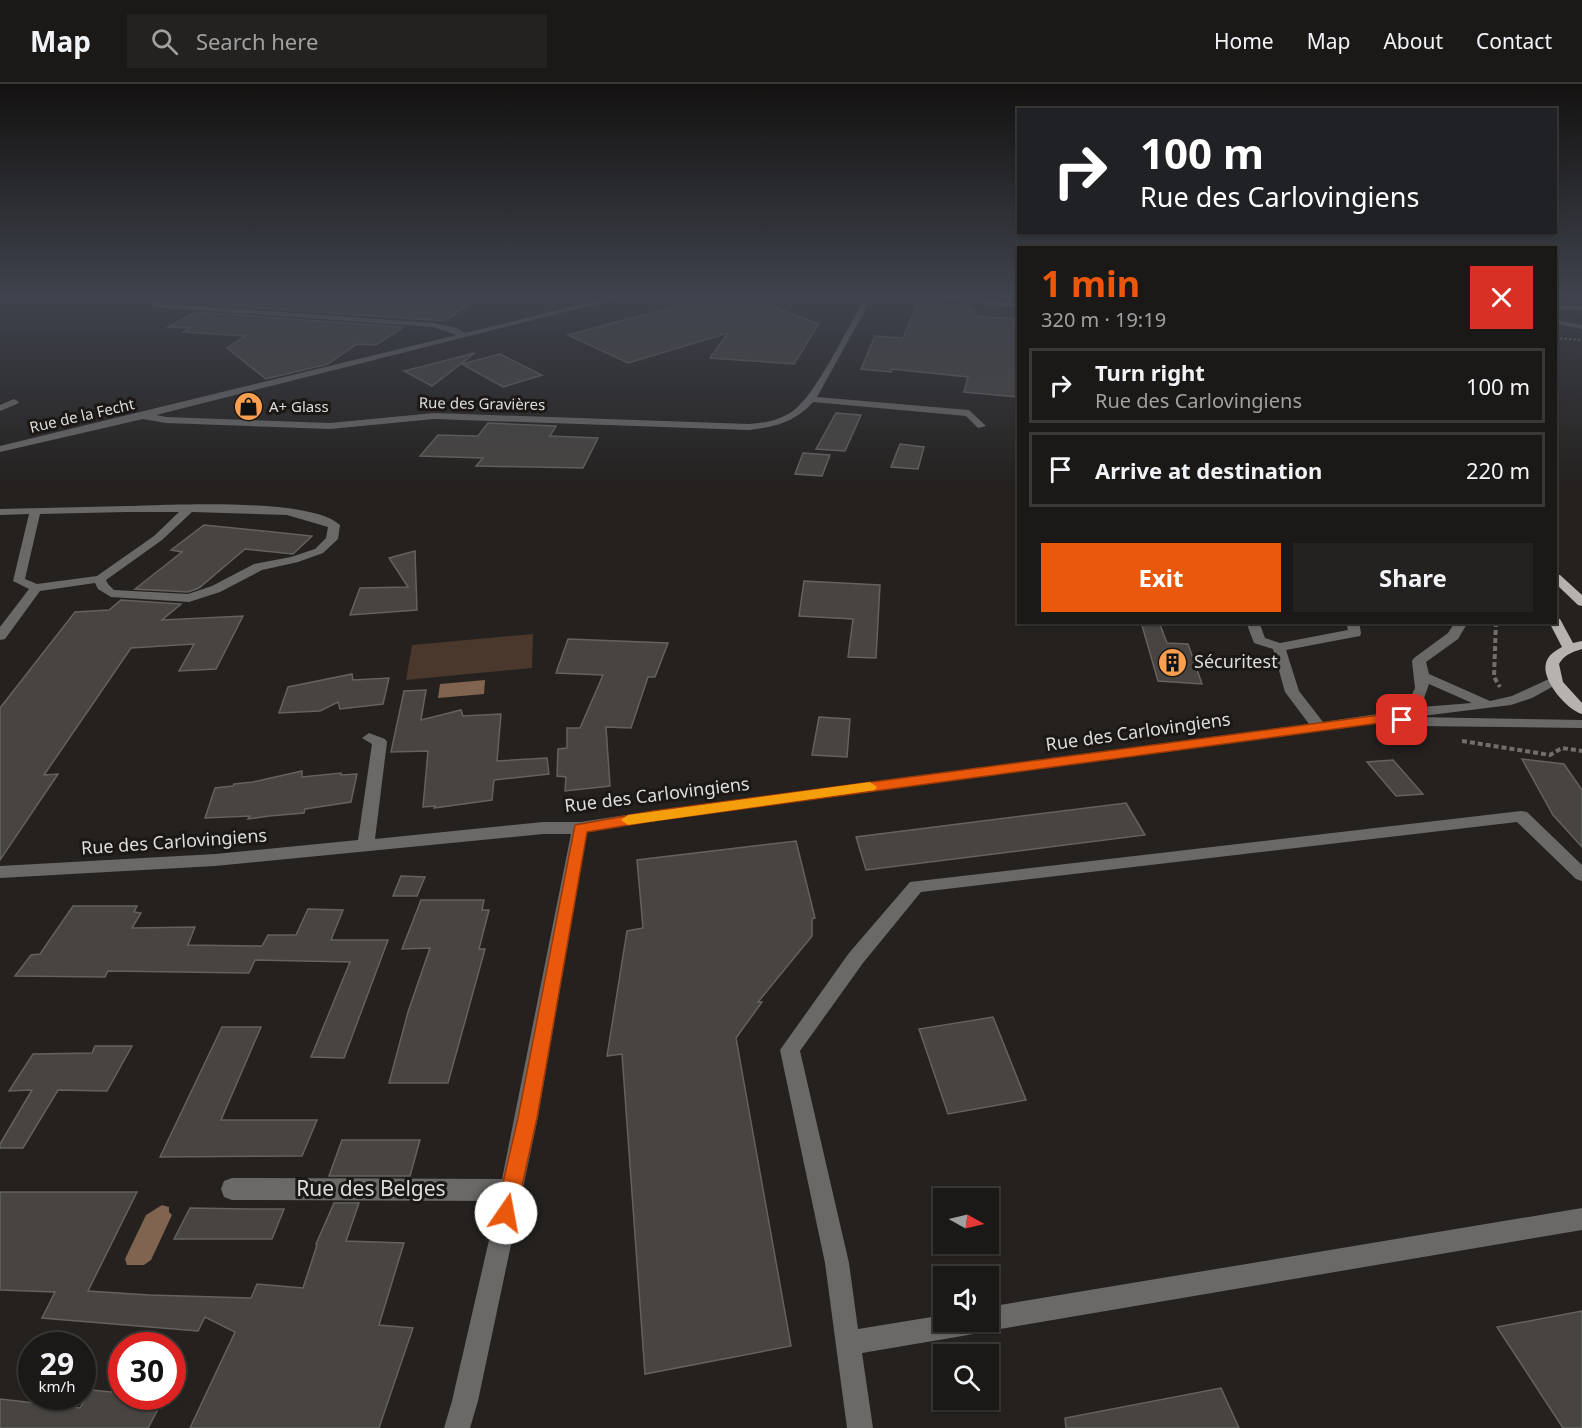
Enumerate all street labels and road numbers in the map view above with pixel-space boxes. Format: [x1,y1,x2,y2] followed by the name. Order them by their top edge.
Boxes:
[419,392,545,414] street label: Rue des Gravières
[27,393,137,437] street label: Rue de la Fecht
[1044,706,1232,756] street label: Rue des Carlovingiens
[563,771,751,817] street label: Rue des Carlovingiens
[80,823,268,859] street label: Rue des Carlovingiens
[296,1174,446,1202] street label: Rue des Belges

